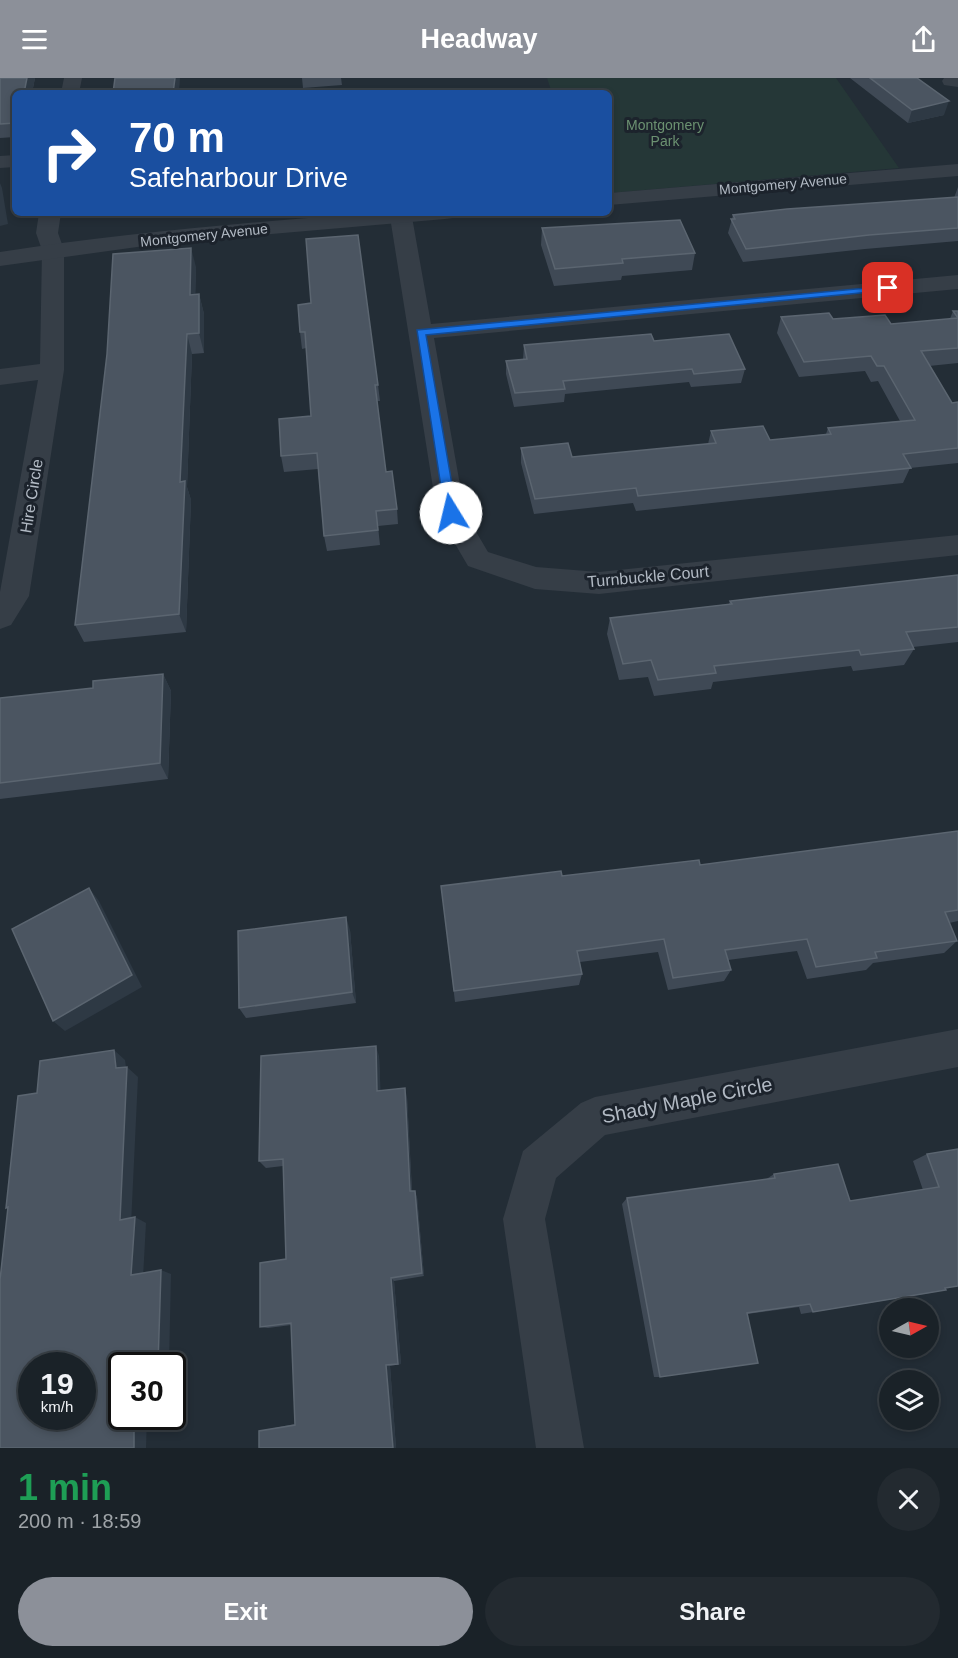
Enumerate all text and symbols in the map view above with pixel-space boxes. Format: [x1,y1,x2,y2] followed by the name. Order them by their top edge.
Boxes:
[18,23,51,56] icon: menu
[907,23,940,56] icon: share
[420,24,538,54] text: Headway
[30,114,108,192] icon: right
[129,114,225,161] text: 70 m
[626,117,704,149] park label: Montgomery Park
[129,163,348,193] text: Safeharbour Drive
[718,170,848,198] street label: Montgomery Avenue
[139,220,269,250] street label: Montgomery Avenue
[862,262,913,313] pin
[871,271,904,304] icon: arrive
[17,458,46,534] street label: Hire Circle
[419,481,483,545] position arrow
[586,563,710,590] street label: Turnbuckle Court
[600,1073,774,1127] street label: Shady Maple Circle
[879,1298,939,1358] north arrow
[879,1298,939,1430] map controls
[108,1352,186,1430] speed limit sign: 30
[40,1367,74,1400] text: 19
[879,1370,939,1430] button: layers
[41,1398,73,1415] text: km/h
[18,1467,112,1508] text: 1 min
[877,1468,940,1531] button: close
[18,1510,141,1532] text: 200 m · 18:59
[18,1577,473,1646] button: Exit
[485,1577,940,1646] button: Share

